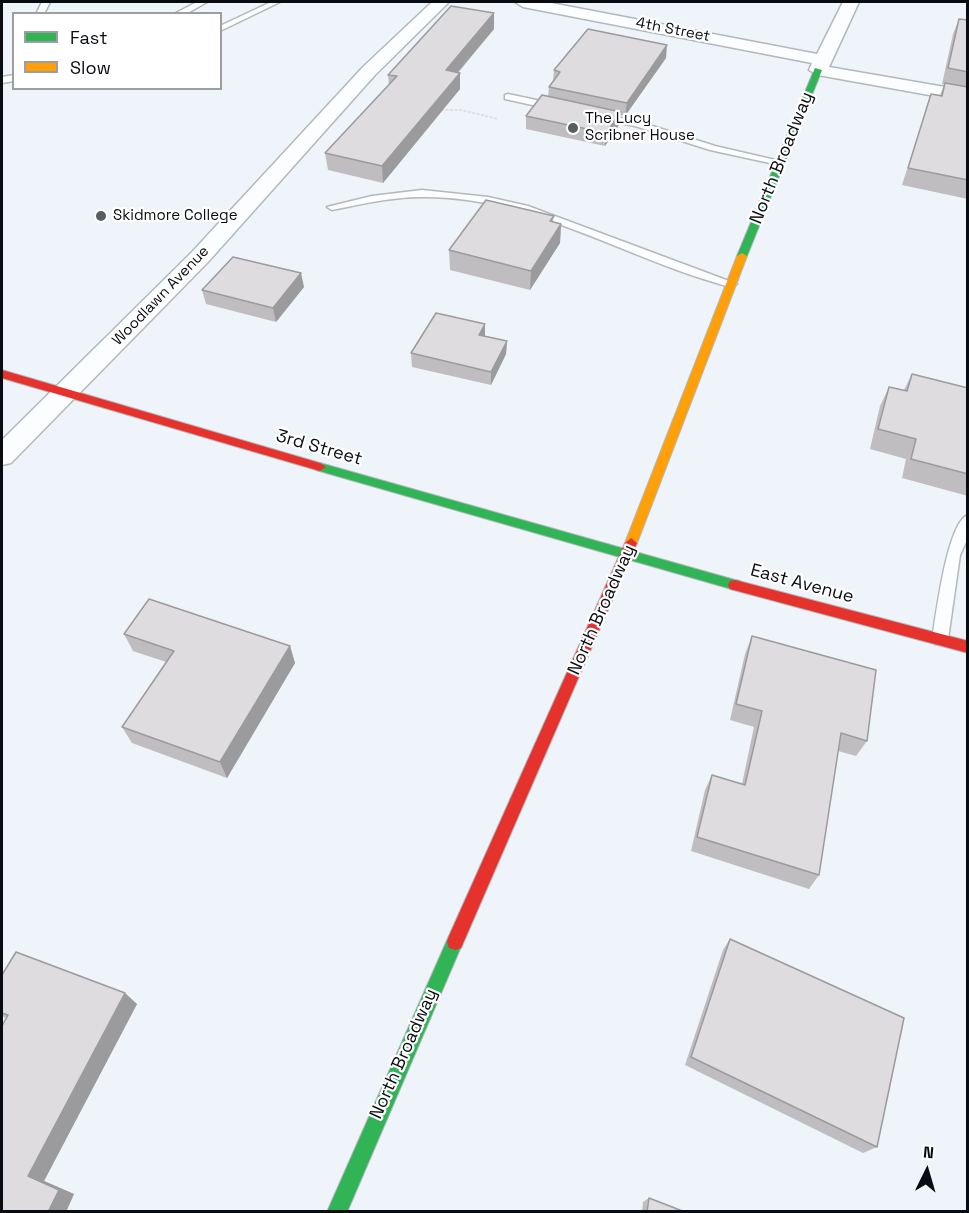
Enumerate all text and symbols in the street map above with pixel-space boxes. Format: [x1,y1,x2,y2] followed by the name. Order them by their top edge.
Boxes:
[12,12,222,90] legend
[634,14,712,46] street label: 4th Street
[70,26,107,49] text: Fast
[70,56,111,79] text: Slow
[746,89,818,227] street label: North Broadway
[585,110,695,145] place label: The Lucy Scribner House
[566,121,580,135] marker: The Lucy Scribner House
[113,207,238,225] place label: Skidmore College
[94,209,108,223] marker: Skidmore College
[109,243,213,349] street label: Woodlawn Avenue
[273,425,365,471] street label: 3rd Street
[564,541,640,679] street label: North Broadway
[748,560,856,608] street label: East Avenue
[366,985,442,1123] street label: North Broadway
[897,1141,957,1201] north arrow
[922,1142,935,1163] text: N

